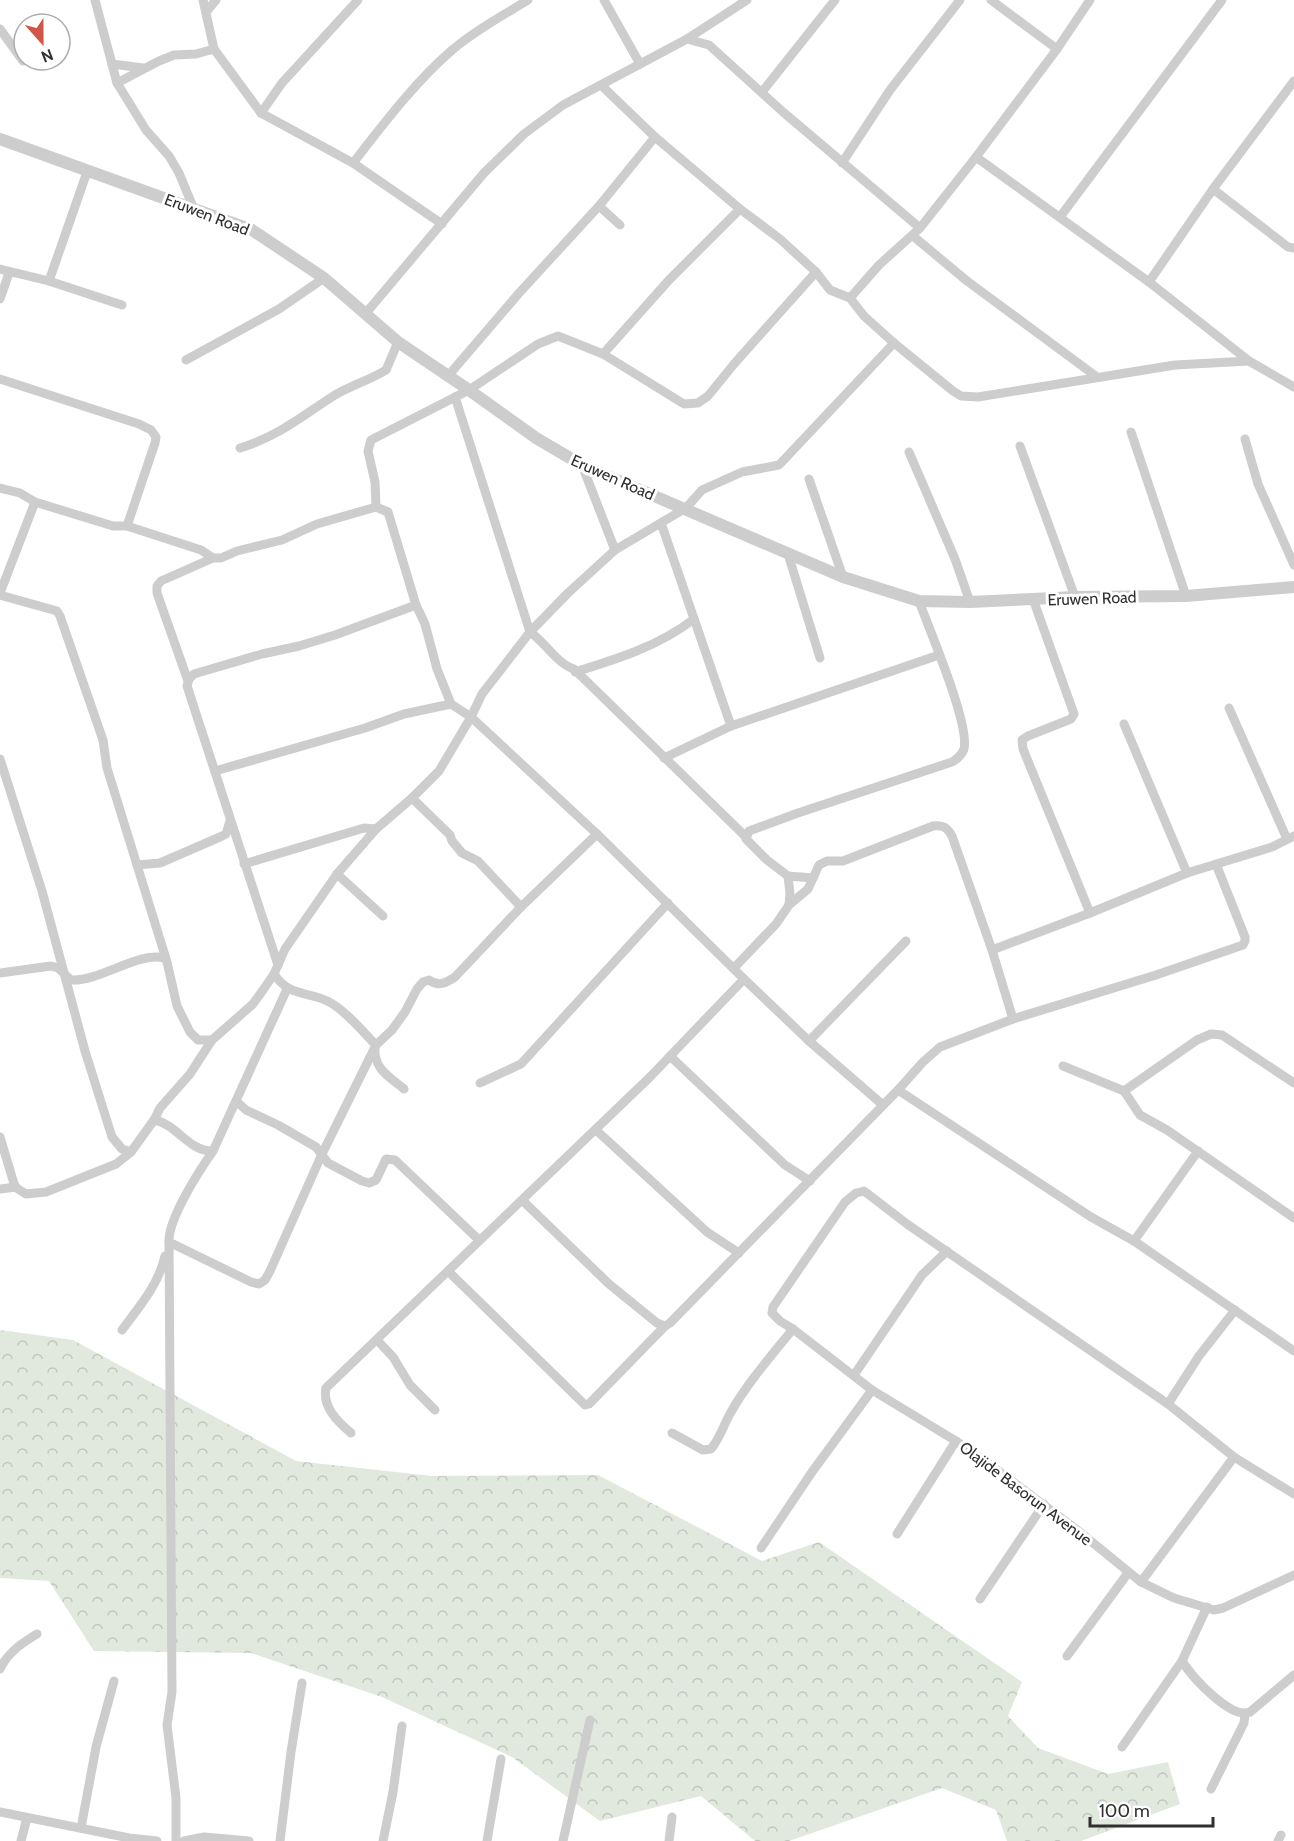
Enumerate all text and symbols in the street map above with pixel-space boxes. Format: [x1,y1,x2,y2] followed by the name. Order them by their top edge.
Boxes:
[12,12,72,72] north arrow
[39,45,56,66] text: N
[162,190,252,239] street label: Eruwen Road
[568,451,657,504] street label: Eruwen Road
[1047,587,1137,610] street label: Eruwen Road
[956,1438,1096,1549] street label: Olajide Basorun Avenue
[1090,1790,1213,1828] scale bar
[1099,1800,1150,1822] text: 100 m

